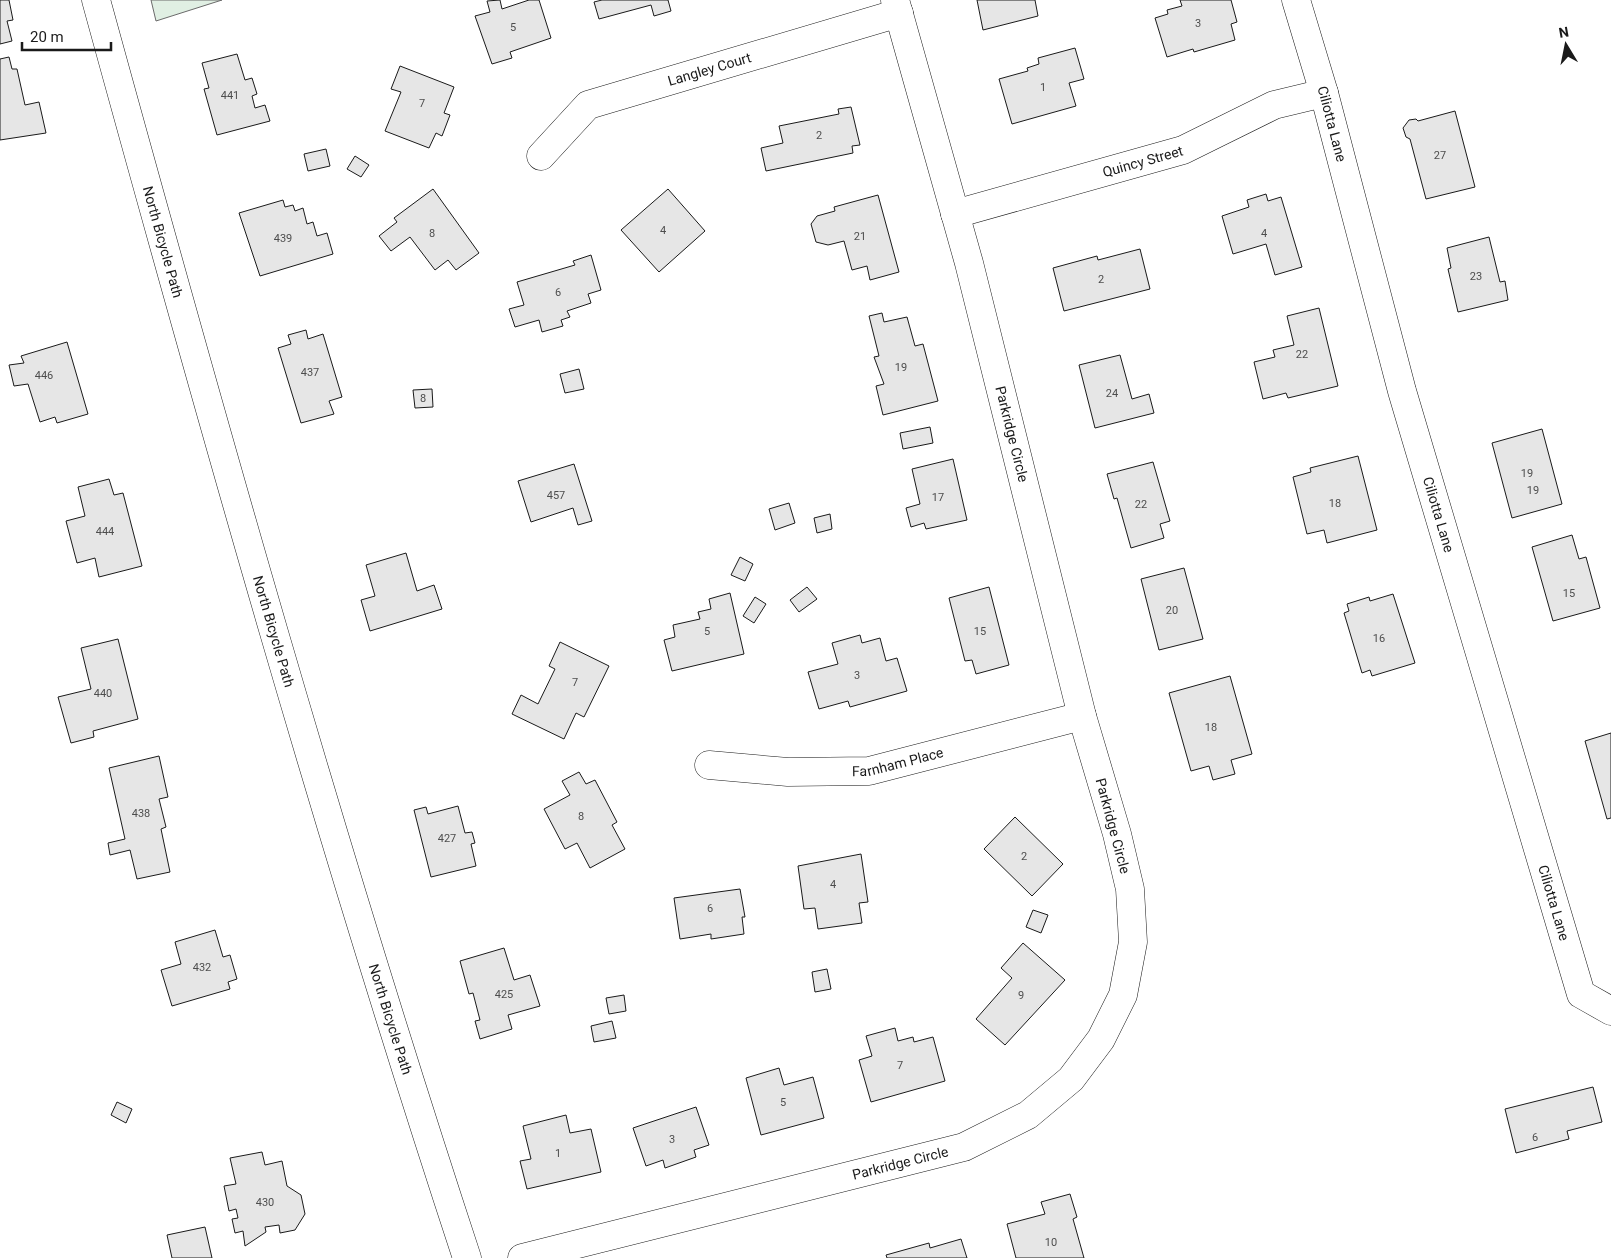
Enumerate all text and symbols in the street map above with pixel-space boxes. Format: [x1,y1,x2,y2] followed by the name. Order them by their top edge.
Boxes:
[1195,17,1201,30] house number: 3
[22,20,111,52] scale bar
[1541,20,1591,70] north arrow
[510,21,516,34] house number: 5
[1557,23,1570,41] text: N
[30,28,64,46] text: 20 m
[666,49,753,89] street label: Langley Court
[1040,81,1046,94] house number: 1
[1314,84,1350,164] street label: Ciliotta Lane
[221,89,239,102] house number: 441
[419,97,425,110] house number: 7
[816,129,822,142] house number: 2
[1101,142,1185,180] street label: Quincy Street
[1434,149,1446,162] house number: 27
[140,184,186,300] street label: North Bicycle Path
[660,224,666,237] house number: 4
[429,227,435,240] house number: 8
[1261,227,1267,240] house number: 4
[854,230,866,243] house number: 21
[274,232,292,245] house number: 439
[1470,270,1482,283] house number: 23
[1098,273,1104,286] house number: 2
[555,286,561,299] house number: 6
[1296,348,1308,361] house number: 22
[895,361,907,374] house number: 19
[301,366,319,379] house number: 437
[35,369,53,382] house number: 446
[992,384,1032,484] street label: Parkridge Circle
[1106,387,1118,400] house number: 24
[420,392,426,405] house number: 8
[1521,467,1533,480] house number: 19
[1420,475,1457,554] street label: Ciliotta Lane
[1527,484,1539,497] house number: 19
[547,489,565,502] house number: 457
[932,491,944,504] house number: 17
[1329,497,1341,510] house number: 18
[1135,498,1147,511] house number: 22
[96,525,114,538] house number: 444
[250,574,298,689] street label: North Bicycle Path
[1563,587,1575,600] house number: 15
[1166,604,1178,617] house number: 20
[704,625,710,638] house number: 5
[974,625,986,638] house number: 15
[1373,632,1385,645] house number: 16
[854,669,860,682] house number: 3
[572,676,578,689] house number: 7
[94,687,112,700] house number: 440
[1205,721,1217,734] house number: 18
[852,744,945,779] street label: Farnham Place
[1093,776,1133,876] street label: Parkridge Circle
[132,807,150,820] house number: 438
[578,810,584,823] house number: 8
[438,832,456,845] house number: 427
[1021,850,1027,863] house number: 2
[1535,863,1573,942] street label: Ciliotta Lane
[830,878,836,891] house number: 4
[707,902,713,915] house number: 6
[193,961,211,974] house number: 432
[366,962,415,1077] street label: North Bicycle Path
[495,988,513,1001] house number: 425
[1018,989,1024,1002] house number: 9
[897,1059,903,1072] house number: 7
[780,1096,786,1109] house number: 5
[1532,1131,1538,1144] house number: 6
[669,1133,675,1146] house number: 3
[851,1143,950,1183] street label: Parkridge Circle
[555,1147,561,1160] house number: 1
[256,1196,274,1209] house number: 430
[1045,1236,1057,1249] house number: 10

